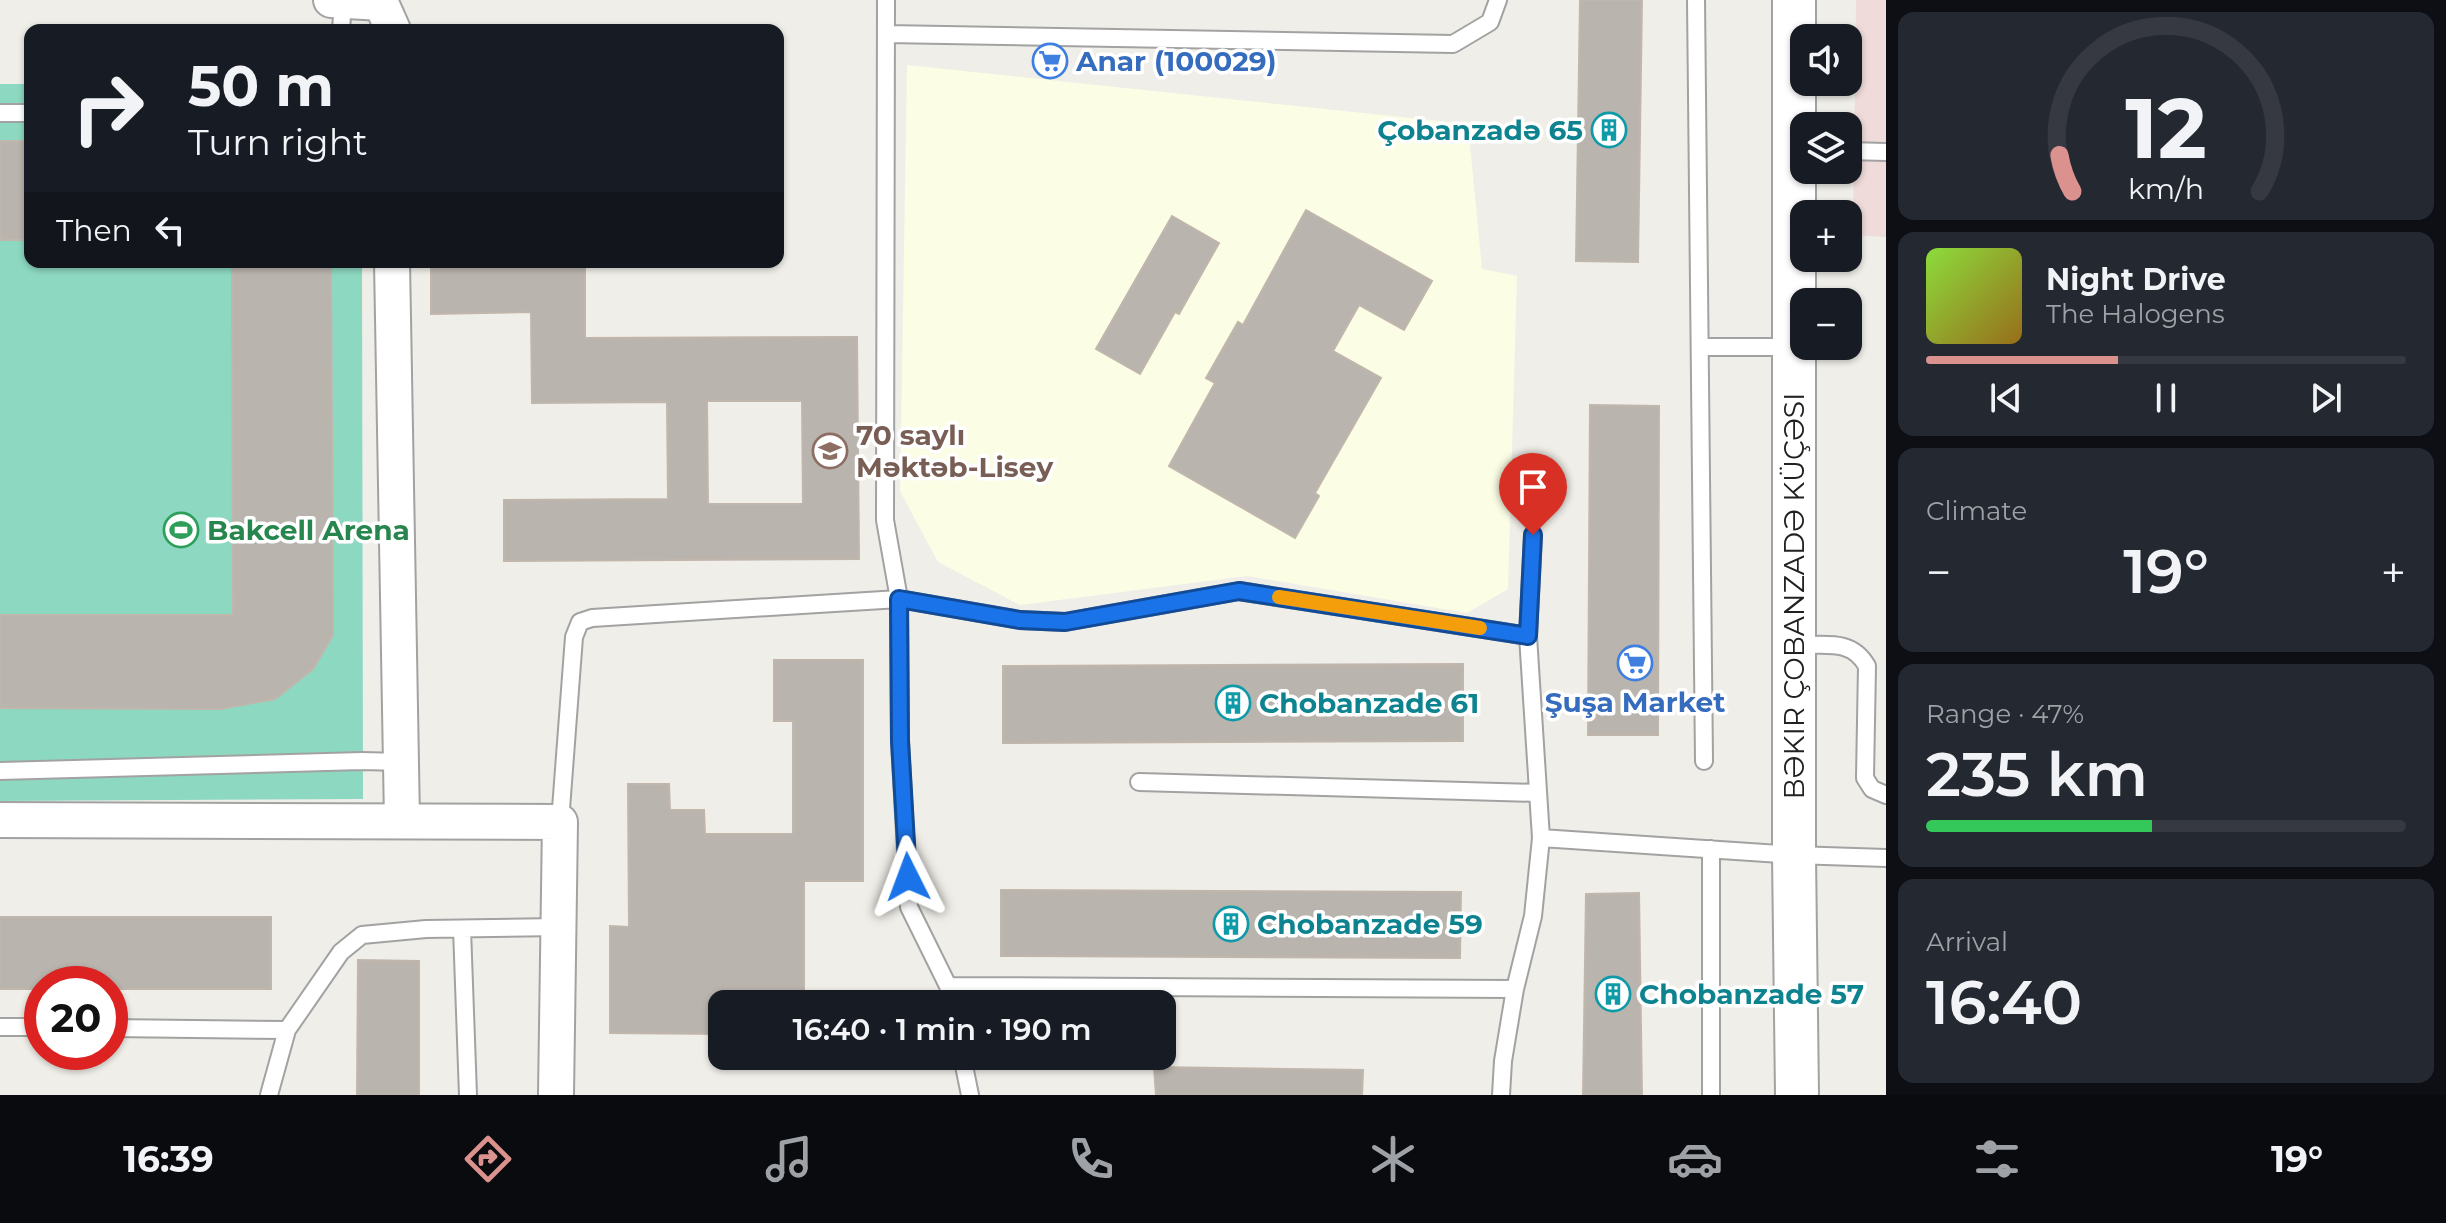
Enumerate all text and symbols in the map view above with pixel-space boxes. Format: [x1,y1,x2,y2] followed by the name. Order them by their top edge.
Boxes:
[1790,24,1862,360] map controls
[1790,24,1862,96] button: sound
[1031,42,1069,80] supermarket icon: Anar (100029)
[1075,44,1277,78] place label: Anar (100029)
[188,52,334,120] text: 50 m
[56,56,160,160] icon: right
[2125,77,2207,179] text: 12
[1590,111,1628,149] building icon: Çobanzadə 65
[1790,112,1862,184] button: layers
[1377,113,1583,147] place label: Çobanzadə 65
[188,120,368,164] text: Turn right
[2128,171,2204,206] text: km/h
[1790,200,1862,272] button: +
[148,208,192,252] icon: left
[56,212,132,249] text: Then
[2046,261,2226,298] text: Night Drive
[1790,288,1862,360] button: −
[2046,298,2225,330] text: The Halogens
[1984,376,2028,420] icon: previous
[2144,376,2188,420] icon: pause
[2304,376,2348,420] icon: next
[1777,392,1811,800] street label: BƏKIR ÇOBANZADƏ KÜÇƏSI
[856,418,1053,484] place label: 70 saylı Məktəb-Lisey
[811,432,849,470] school or university icon: 70 saylı Məktəb-Lisey
[1499,453,1567,535] pin
[1511,465,1555,509] icon: arrive
[1926,495,2027,527] text: Climate
[162,511,200,549] sports icon: Bakcell Arena
[207,513,410,547] place label: Bakcell Arena
[2123,535,2209,608] text: 19°
[1926,545,1951,599] text: −
[2381,545,2406,599] text: +
[1616,644,1654,682] supermarket icon: Şuşa Market
[1214,684,1252,722] building icon: Chobanzade 61
[1545,685,1725,719] place label: Şuşa Market
[1259,686,1479,720] place label: Chobanzade 61
[1926,698,2084,730] text: Range · 47%
[1926,738,2148,811] text: 235 km
[866,835,950,919] position arrow
[1212,905,1250,943] building icon: Chobanzade 59
[1257,907,1483,941] place label: Chobanzade 59
[1926,926,2008,958] text: Arrival
[24,966,128,1070] speed limit sign: 20
[1926,966,2082,1039] text: 16:40
[1594,975,1632,1013] building icon: Chobanzade 57
[1639,977,1864,1011] place label: Chobanzade 57
[792,1011,1092,1048] text: 16:40 · 1 min · 190 m
[460,1131,516,1187] icon: directions
[761,1131,817,1187] icon: music
[1063,1131,1119,1187] icon: phone
[1365,1131,1421,1187] icon: climate
[1667,1131,1723,1187] icon: car
[1969,1131,2025,1187] icon: filters
[123,1137,214,1181] text: 16:39
[2271,1137,2323,1181] text: 19°

